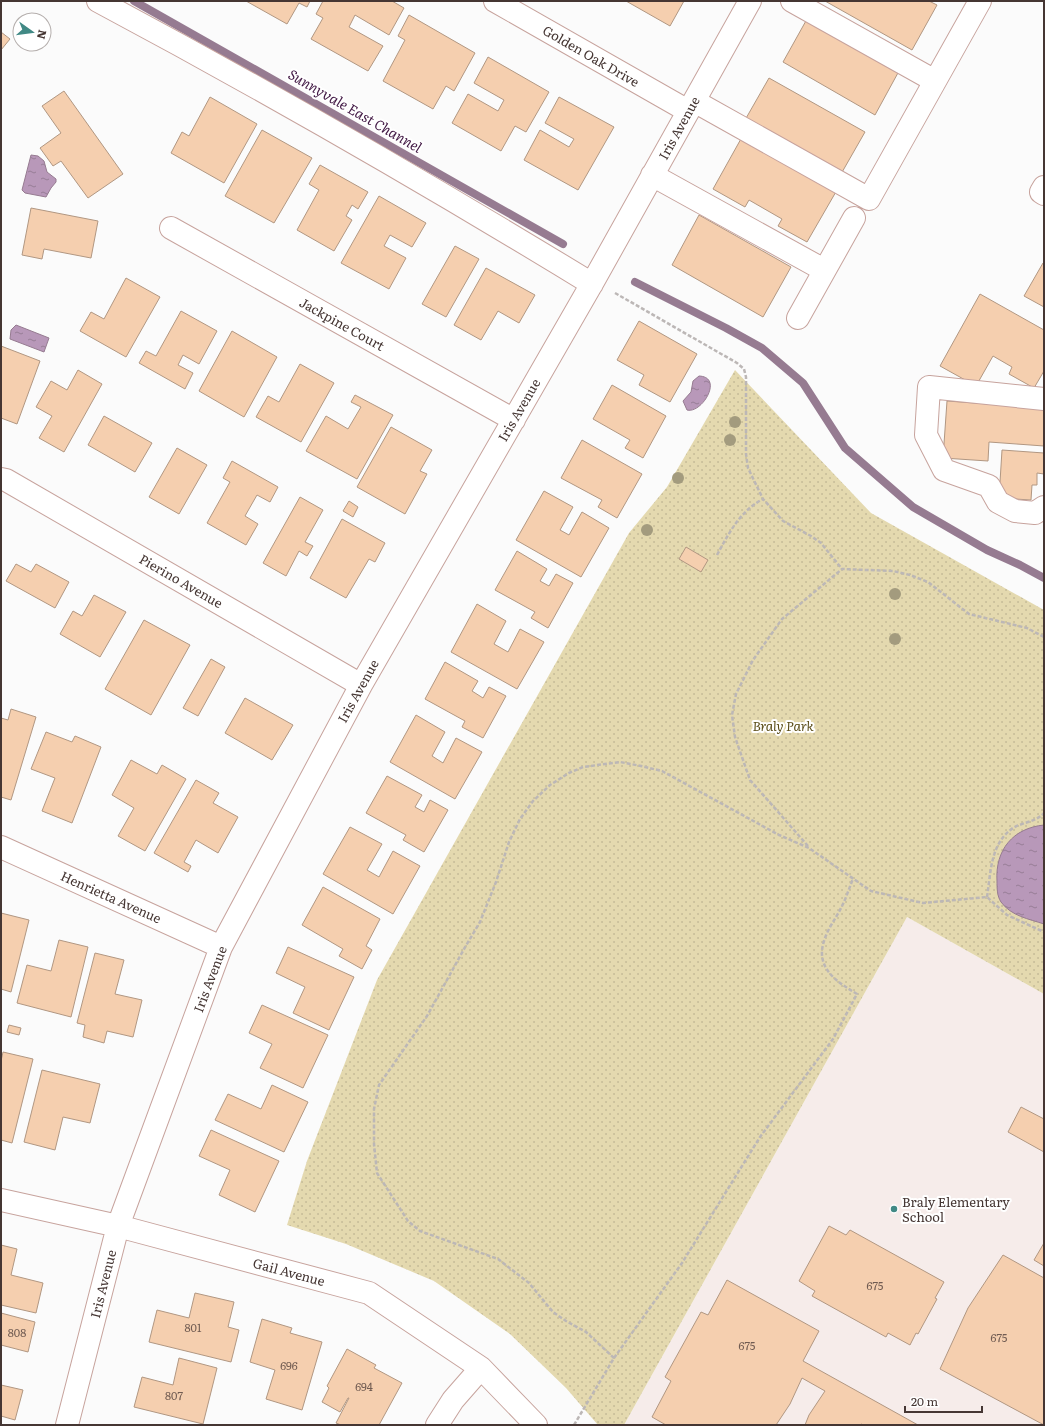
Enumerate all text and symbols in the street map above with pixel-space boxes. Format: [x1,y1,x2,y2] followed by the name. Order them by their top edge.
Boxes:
[12,12,52,52] north arrow
[539,20,643,91] street label: Golden Oak Drive
[34,28,52,41] text: N
[285,64,426,157] water label: Sunnyvale East Channel
[653,92,704,163] street label: Iris Avenue
[296,292,389,355] street label: Jackpine Court
[493,375,544,445] street label: Iris Avenue
[136,549,227,612] street label: Pierino Avenue
[332,655,383,726] street label: Iris Avenue
[752,716,814,735] park label: Braly Park
[58,866,165,927] street label: Henrietta Avenue
[188,943,231,1015] street label: Iris Avenue
[902,1192,1010,1226] place label: Braly Elementary School
[889,1204,899,1214] marker: Braly Elementary School
[85,1247,120,1320] street label: Iris Avenue
[251,1253,327,1290] street label: Gail Avenue
[867,1277,884,1293] house number: 675
[185,1319,202,1335] house number: 801
[8,1324,26,1340] house number: 808
[991,1329,1008,1345] house number: 675
[739,1337,756,1353] house number: 675
[280,1357,298,1373] house number: 696
[355,1378,373,1394] house number: 694
[165,1387,183,1403] house number: 807
[905,1388,982,1414] scale bar
[911,1392,938,1410] text: 20 m

